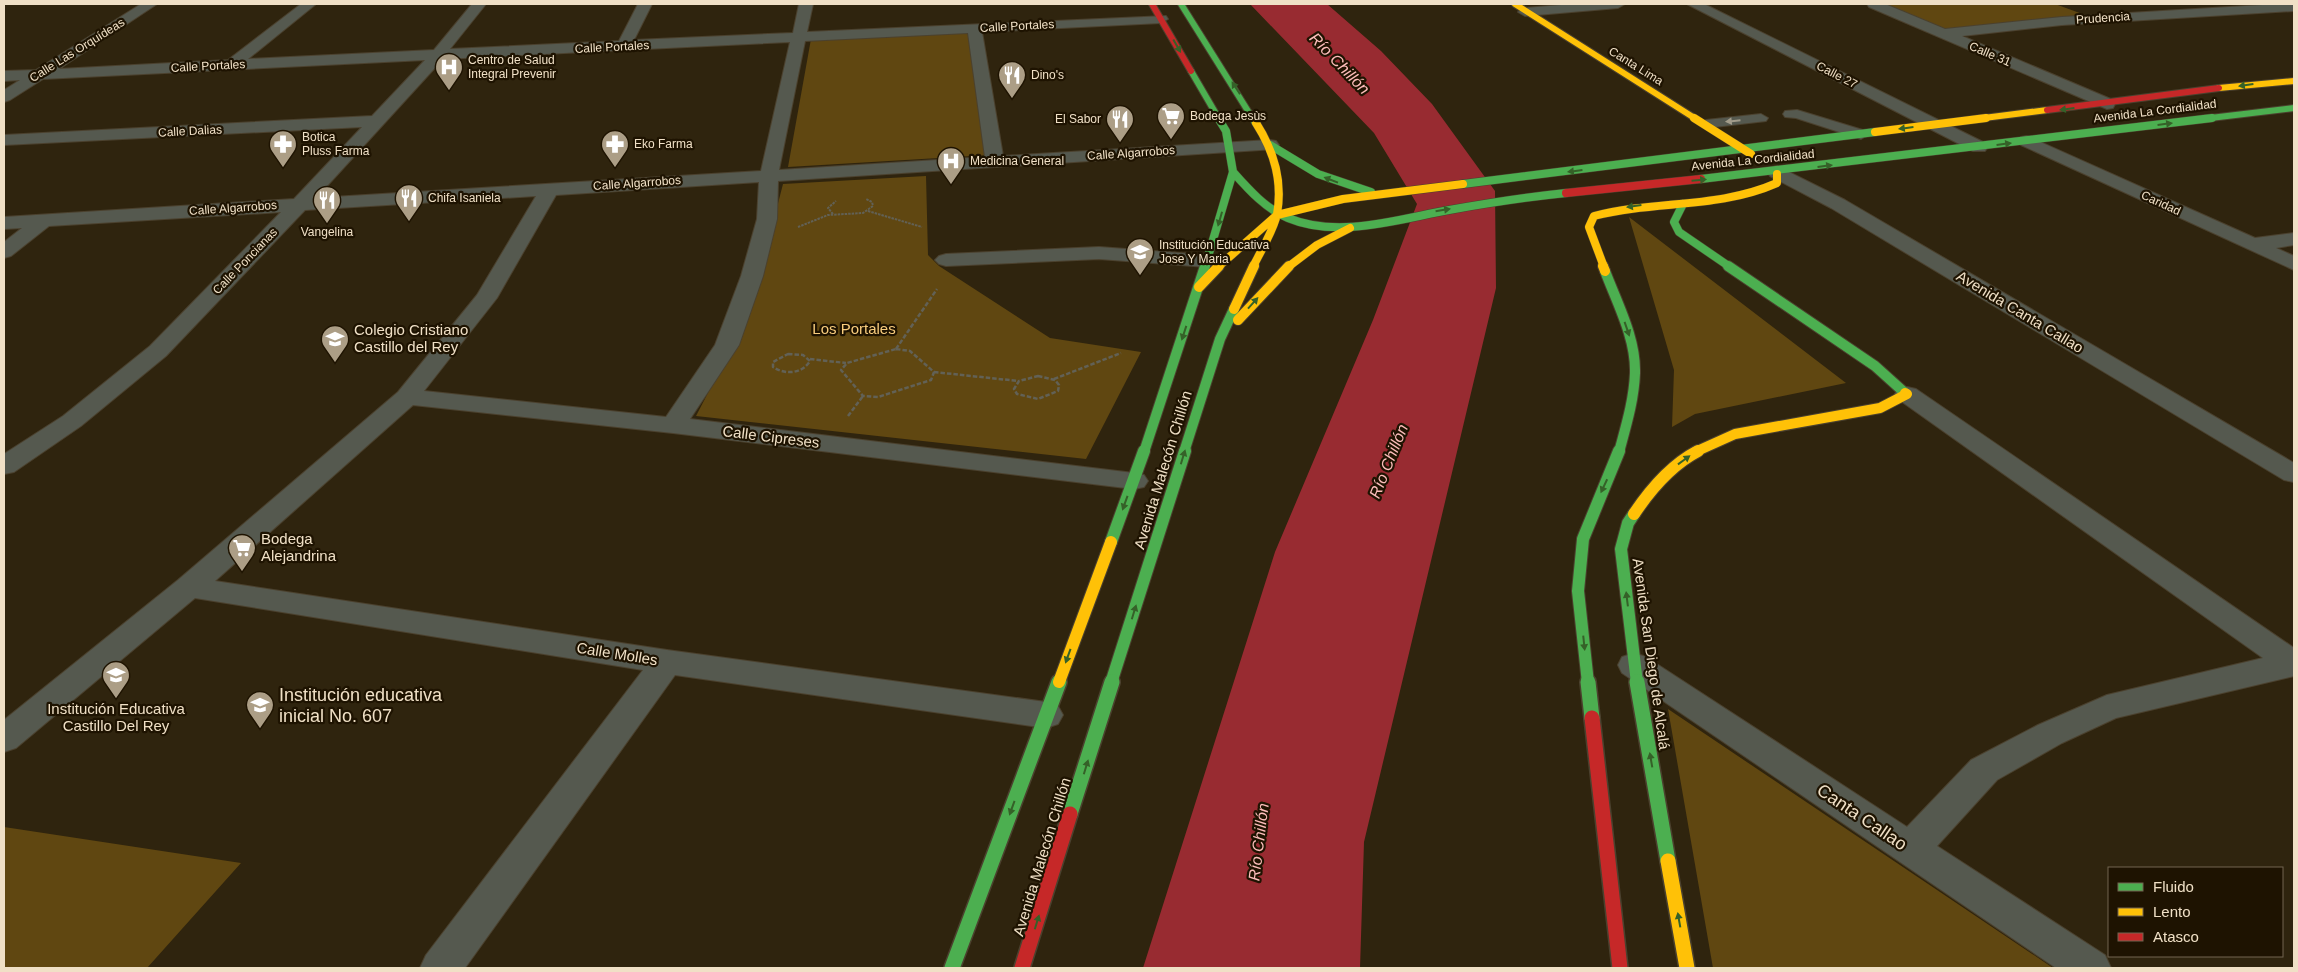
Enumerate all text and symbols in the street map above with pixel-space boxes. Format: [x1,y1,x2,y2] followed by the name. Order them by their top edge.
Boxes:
[2076,9,2131,27] street label: Prudencia
[27,15,127,85] street label: Calle Las Orquídeas
[979,17,1055,35] street label: Calle Portales
[1306,29,1373,97] water label: Río Chillón
[574,38,650,56] street label: Calle Portales
[1172,39,1181,52] one-way arrow
[1967,39,2013,69] street label: Calle 31
[1606,44,1666,88] street label: Canta Lima
[434,52,464,91] hospital icon: Centro de Salud Integral Prevenir
[468,53,556,81] place label: Centro de Salud Integral Prevenir
[170,57,246,75] street label: Calle Portales
[1814,59,1860,91] street label: Calle 27
[997,60,1027,99] restaurant icon: Dino's
[1031,68,1064,82] place label: Dino's
[1231,81,1241,95] one-way arrow
[2237,82,2253,90] one-way arrow
[2093,97,2217,125] street label: Avenida La Cordialidad
[1156,101,1186,140] supermarket icon: Bodega Jesùs
[1105,104,1135,143] restaurant icon: El Sabor
[2059,105,2075,113] one-way arrow
[1190,109,1266,123] place label: Bodega Jesùs
[1055,112,1101,126] place label: El Sabor
[1725,117,1741,125] one-way arrow
[2158,120,2174,128] one-way arrow
[158,122,222,140] street label: Calle Dalias
[1898,124,1914,132] one-way arrow
[268,129,298,168] pharmacy icon: Botica Pluss Farma
[600,129,630,168] pharmacy icon: Eko Farma
[302,130,370,158] place label: Botica Pluss Farma
[634,137,693,151] place label: Eko Farma
[1996,140,2012,148] one-way arrow
[1087,143,1175,163] street label: Calle Algarrobos
[936,146,966,185] hospital icon: Medicina General
[1691,147,1815,173] street label: Avenida La Cordialidad
[970,154,1064,168] place label: Medicina General
[1818,162,1834,170] one-way arrow
[1567,167,1583,175] one-way arrow
[593,173,681,193] street label: Calle Algarrobos
[1324,175,1338,183] one-way arrow
[1692,175,1708,183] one-way arrow
[394,183,424,222] restaurant icon: Chifa Isaniela
[312,185,342,224] restaurant icon: Vangelina
[2139,188,2183,218] street label: Caridad
[428,191,501,205] place label: Chifa Isaniela
[189,198,277,218] street label: Calle Algarrobos
[1626,203,1642,211] one-way arrow
[1435,206,1451,214] one-way arrow
[1215,211,1223,226] one-way arrow
[210,225,280,297] street label: Calle Poncianas
[301,225,354,239] place label: Vangelina
[1125,237,1155,276] school or university icon: Institución Educativa Jose Y Maria
[1159,238,1269,266] place label: Institución Educativa Jose Y Maria
[1954,267,2087,356] street label: Avenida Canta Callao
[1247,298,1259,310] one-way arrow
[812,320,896,337] park label: Los Portales
[354,321,468,355] place label: Colegio Cristiano Castillo del Rey
[1624,321,1631,336] one-way arrow
[320,324,350,363] school or university icon: Colegio Cristiano Castillo del Rey
[1179,326,1187,341] one-way arrow
[1130,389,1195,551] street label: Avenida Malecón Chillón
[722,422,821,451] street label: Calle Cipreses
[1366,422,1411,501] water label: Río Chillón
[1180,449,1188,464] one-way arrow
[1677,455,1691,465] one-way arrow
[1600,478,1609,493] one-way arrow
[1121,496,1128,511] one-way arrow
[261,530,337,564] place label: Bodega Alejandrina
[227,533,257,572] supermarket icon: Bodega Alejandrina
[1630,557,1673,751] street label: Avenida San Diego de Alcalá
[1623,591,1631,607] one-way arrow
[1131,604,1139,619] one-way arrow
[1580,636,1588,652] one-way arrow
[575,639,659,668] street label: Calle Molles
[1064,648,1072,663] one-way arrow
[101,660,131,699] school or university icon: Institución Educativa Castillo Del Rey
[279,685,443,726] place label: Institución educativa inicial No. 607
[245,690,275,729] school or university icon: Institución educativa inicial No. 607
[47,700,185,734] place label: Institución Educativa Castillo Del Rey
[1646,752,1654,768] one-way arrow
[1082,759,1090,774] one-way arrow
[1009,776,1074,938] street label: Avenida Malecón Chillón
[1813,780,1911,854] street label: Canta Callao
[1008,801,1016,816] one-way arrow
[1245,802,1272,882] water label: Río Chillón
[2108,867,2283,957] legend
[2153,878,2194,895] text: Fluido
[2153,903,2191,920] text: Lento
[1674,912,1682,928] one-way arrow
[1034,914,1041,929] one-way arrow
[2153,928,2199,945] text: Atasco

